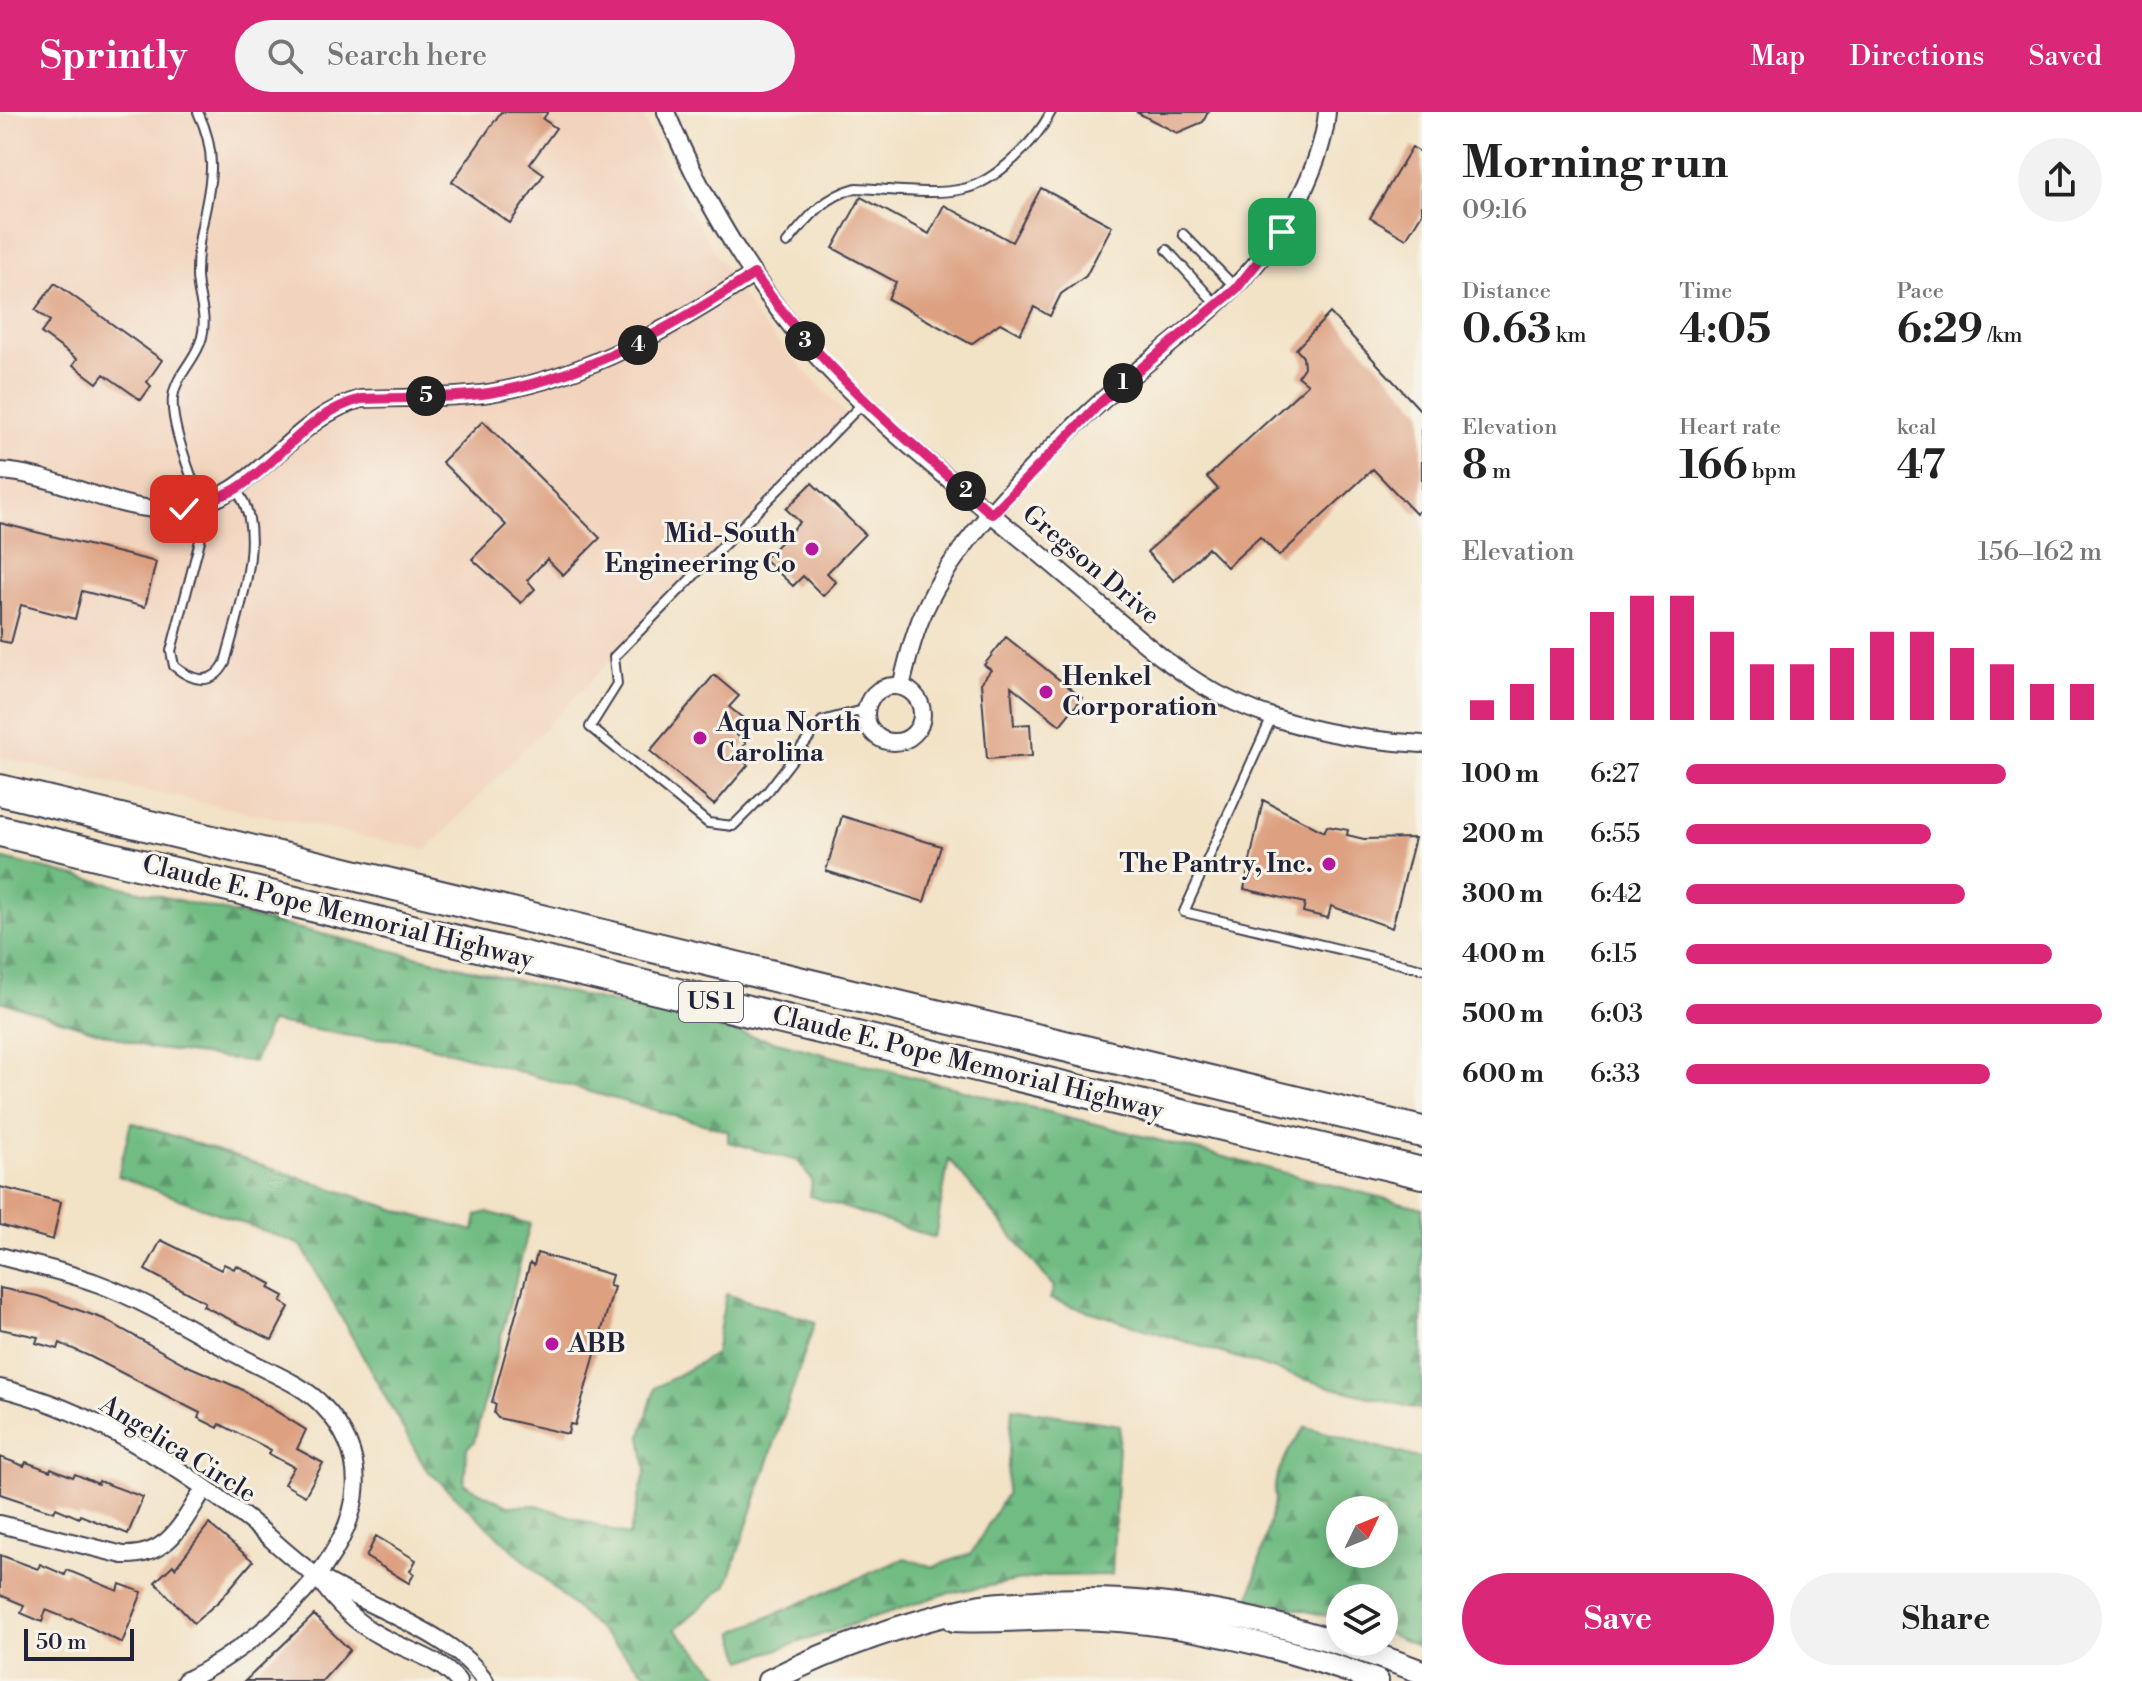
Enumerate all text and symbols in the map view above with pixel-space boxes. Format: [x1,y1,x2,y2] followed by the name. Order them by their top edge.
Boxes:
[235,20,795,92] search box
[40,33,187,80] text: Sprintly
[263,34,307,78] icon: search
[327,37,487,75] text: Search here
[1750,39,1805,74] text: Map
[1849,39,1984,74] text: Directions
[2028,39,2102,74] text: Saved
[1462,136,1728,191] text: Morning run
[2018,138,2102,222] button: share
[1462,194,1527,226] text: 09:16
[1248,198,1316,266] pin
[1260,210,1304,254] icon: arrive
[1462,278,1551,305] text: Distance
[1679,278,1732,305] text: Time
[1897,278,1944,305] text: Pace
[1462,305,1551,355] text: 0.63
[1679,305,1771,355] text: 4:05
[1897,305,1983,355] text: 6:29
[785,321,825,361] pin: 3
[1551,322,1587,349] text: km
[1983,322,2023,349] text: /km
[618,325,658,365] pin: 4
[798,327,812,354] text: 3
[631,331,645,358] text: 4
[1103,363,1143,403] pin: 1
[1118,369,1128,396] text: 1
[406,376,446,416] pin: 5
[419,382,433,409] text: 5
[1462,414,1557,441] text: Elevation
[1679,414,1781,441] text: Heart rate
[1897,414,1937,441] text: kcal
[1462,441,1487,491] text: 8
[1679,441,1748,491] text: 166
[1897,441,1945,491] text: 47
[1487,458,1511,485] text: m
[1748,458,1797,485] text: bpm
[946,471,986,511] pin: 2
[150,475,218,543] pin
[959,477,973,504] text: 2
[162,487,206,531] icon: check
[1016,498,1166,632] street label: Gregson Drive
[605,518,796,580] place label: Mid-South Engineering Co
[1462,536,1575,568] text: Elevation
[1978,536,2102,568] text: 156–162 m
[803,540,821,558] marker: Mid-South Engineering Co
[1062,661,1217,723] place label: Henkel Corporation
[1037,683,1055,701] marker: Henkel Corporation
[715,707,861,769] place label: Aqua North Carolina
[691,729,709,747] marker: Aqua North Carolina
[1462,758,1539,790] text: 100 m
[1590,758,1639,790] text: 6:27
[1462,818,1544,850] text: 200 m
[1590,818,1640,850] text: 6:55
[139,848,537,976] street label: Claude E. Pope Memorial Highway
[1120,848,1313,880] place label: The Pantry, Inc.
[1320,855,1338,873] marker: The Pantry, Inc.
[1462,878,1543,910] text: 300 m
[1590,878,1642,910] text: 6:42
[1462,938,1545,970] text: 400 m
[1590,938,1637,970] text: 6:15
[679,982,743,1022] road number: US 1
[1462,998,1544,1030] text: 500 m
[1590,998,1643,1030] text: 6:03
[769,999,1167,1127] street label: Claude E. Pope Memorial Highway
[1462,1058,1544,1090] text: 600 m
[1590,1058,1640,1090] text: 6:33
[567,1328,626,1360] place label: ABB
[543,1335,561,1353] marker: ABB
[93,1388,262,1510] street label: Angelica Circle
[1326,1496,1398,1568] north arrow
[1326,1496,1398,1656] map controls
[1462,1573,1774,1665] button: Save
[1790,1573,2102,1665] button: Share
[1326,1584,1398,1656] button: layers
[24,1625,134,1661] scale bar
[36,1629,87,1656] text: 50 m

